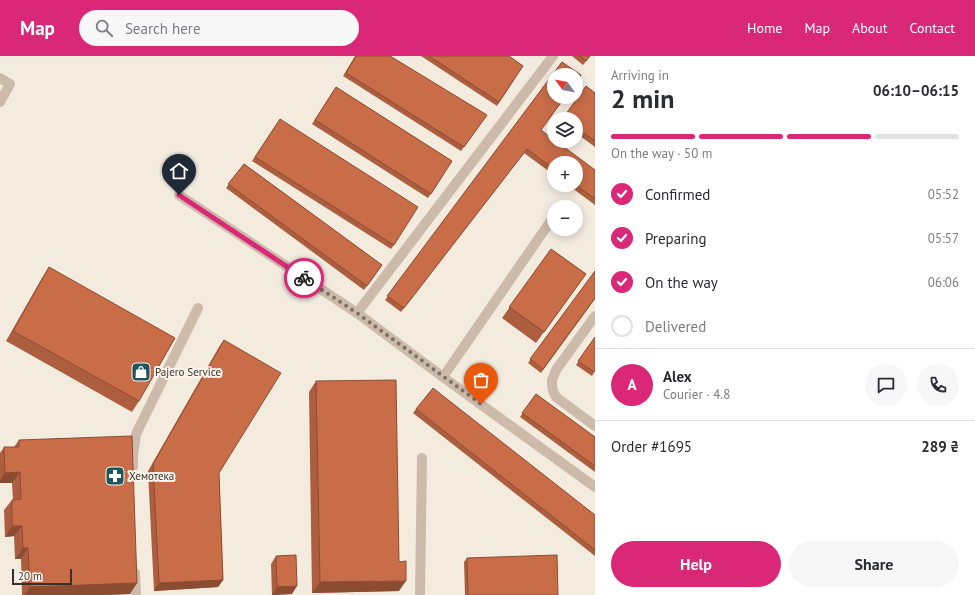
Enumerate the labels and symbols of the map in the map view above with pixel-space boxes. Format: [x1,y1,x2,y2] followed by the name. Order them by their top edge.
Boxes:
[547,68,583,104] north arrow
[162,154,196,195] pin
[284,258,324,298] courier
[130,361,152,383] shop icon: Pajero Service
[464,363,498,404] pin
[155,365,221,379] place label: Pajero Service
[104,465,126,487] pharmacy icon: Хемотека
[129,469,174,483] place label: Хемотека
[12,567,72,586] scale bar

